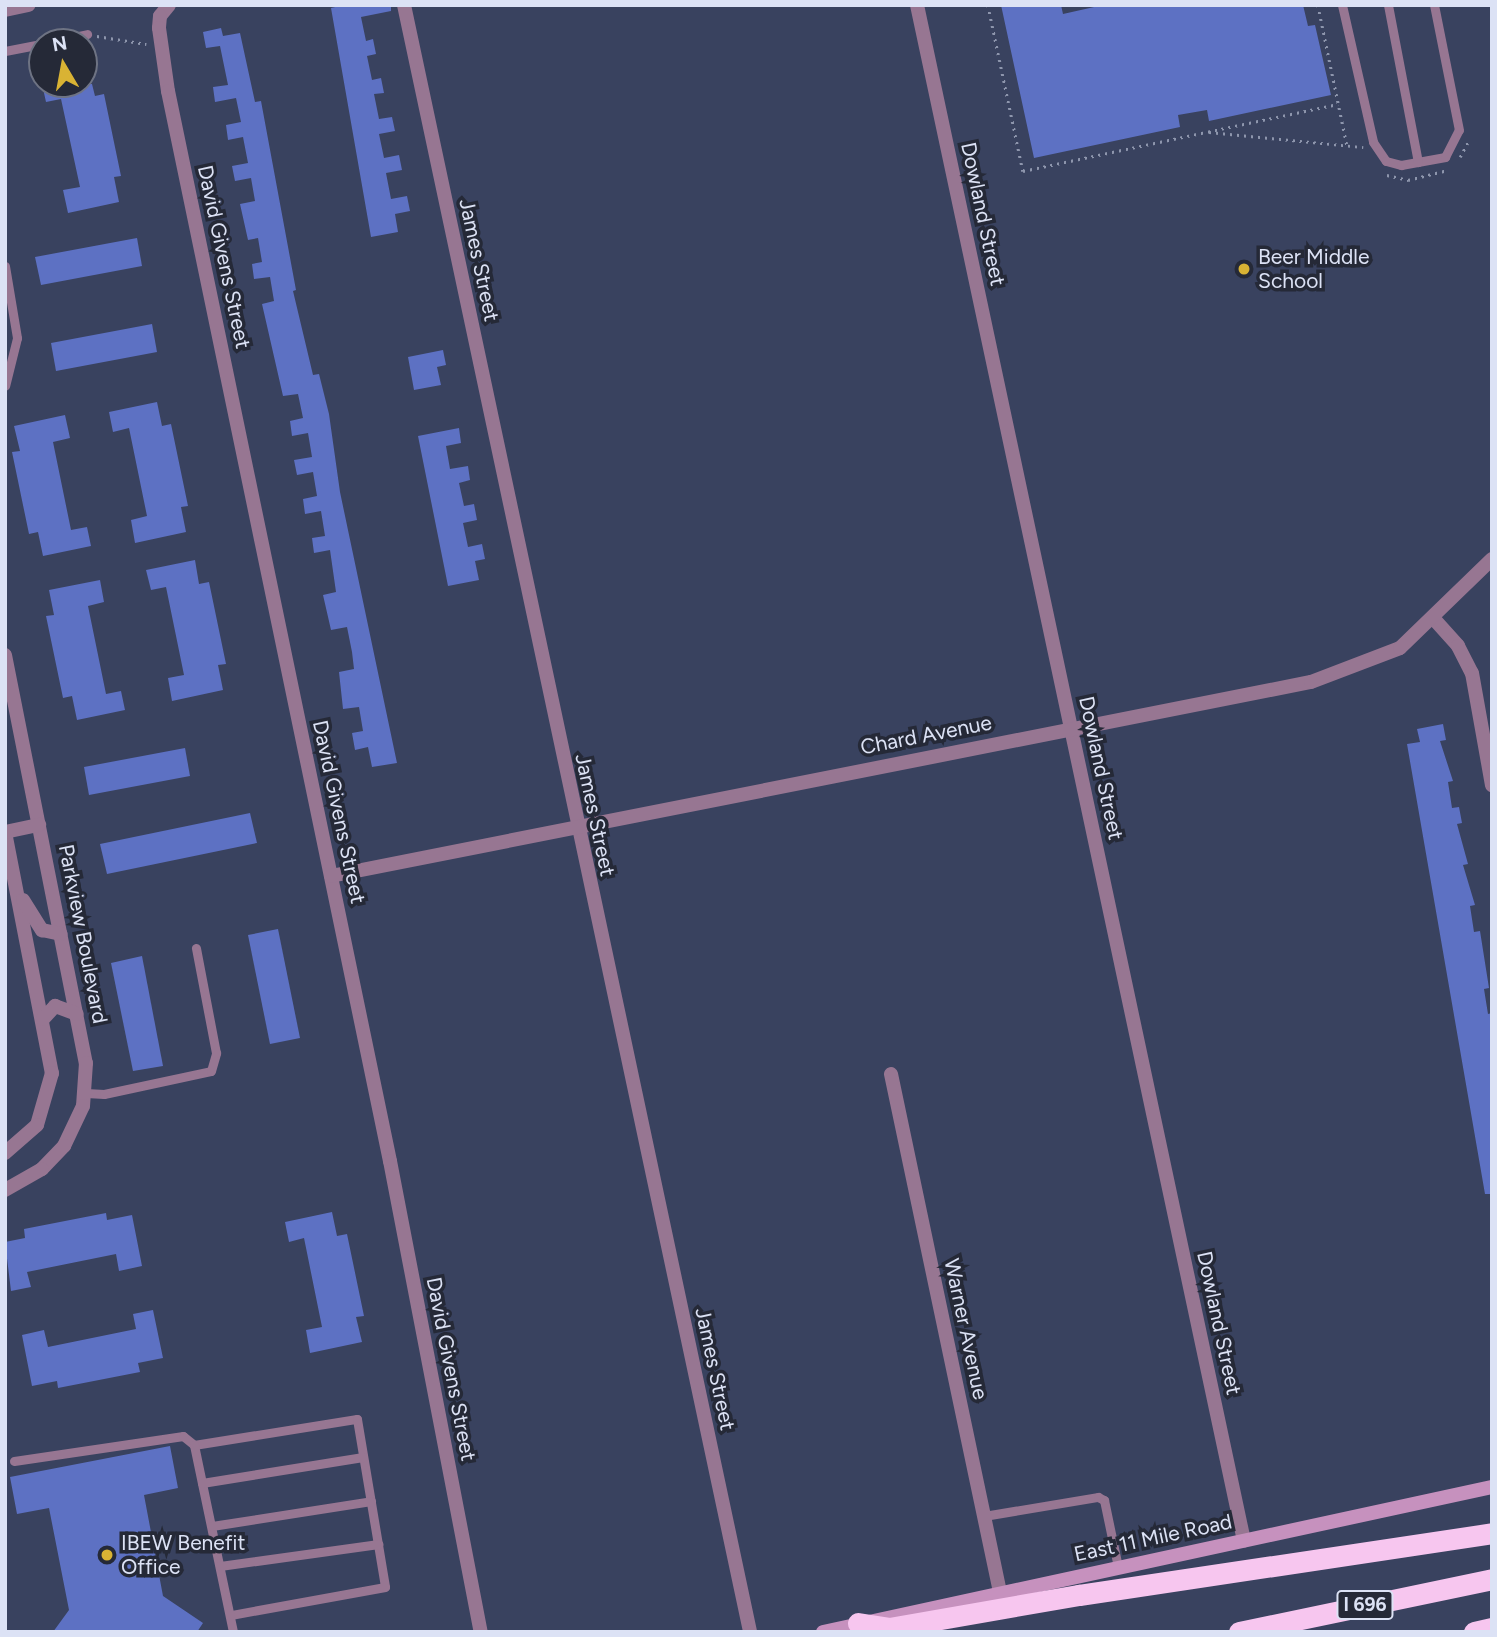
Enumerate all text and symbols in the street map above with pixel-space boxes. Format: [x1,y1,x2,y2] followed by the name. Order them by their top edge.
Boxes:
[28,28,98,98] north arrow
[50,31,69,56] text: N
[955,140,1011,288] street label: Dowland Street
[192,163,256,351] street label: David Givens Street
[454,196,504,324] street label: James Street
[1258,244,1369,294] place label: Beer Middle School
[1236,261,1252,277] marker: Beer Middle School
[1073,694,1129,842] street label: Dowland Street
[858,710,994,760] street label: Chard Avenue
[307,718,371,906] street label: David Givens Street
[570,751,620,879] street label: James Street
[53,842,113,1026] street label: Parkview Boulevard
[1191,1249,1247,1397] street label: Dowland Street
[939,1256,993,1402] street label: Warner Avenue
[421,1275,481,1463] street label: David Givens Street
[690,1305,740,1433] street label: James Street
[1072,1509,1234,1567] street label: East 11 Mile Road
[121,1530,245,1580] place label: IBEW Benefit Office
[99,1547,115,1563] marker: IBEW Benefit Office
[1335,1590,1395,1620] road number: I 696

